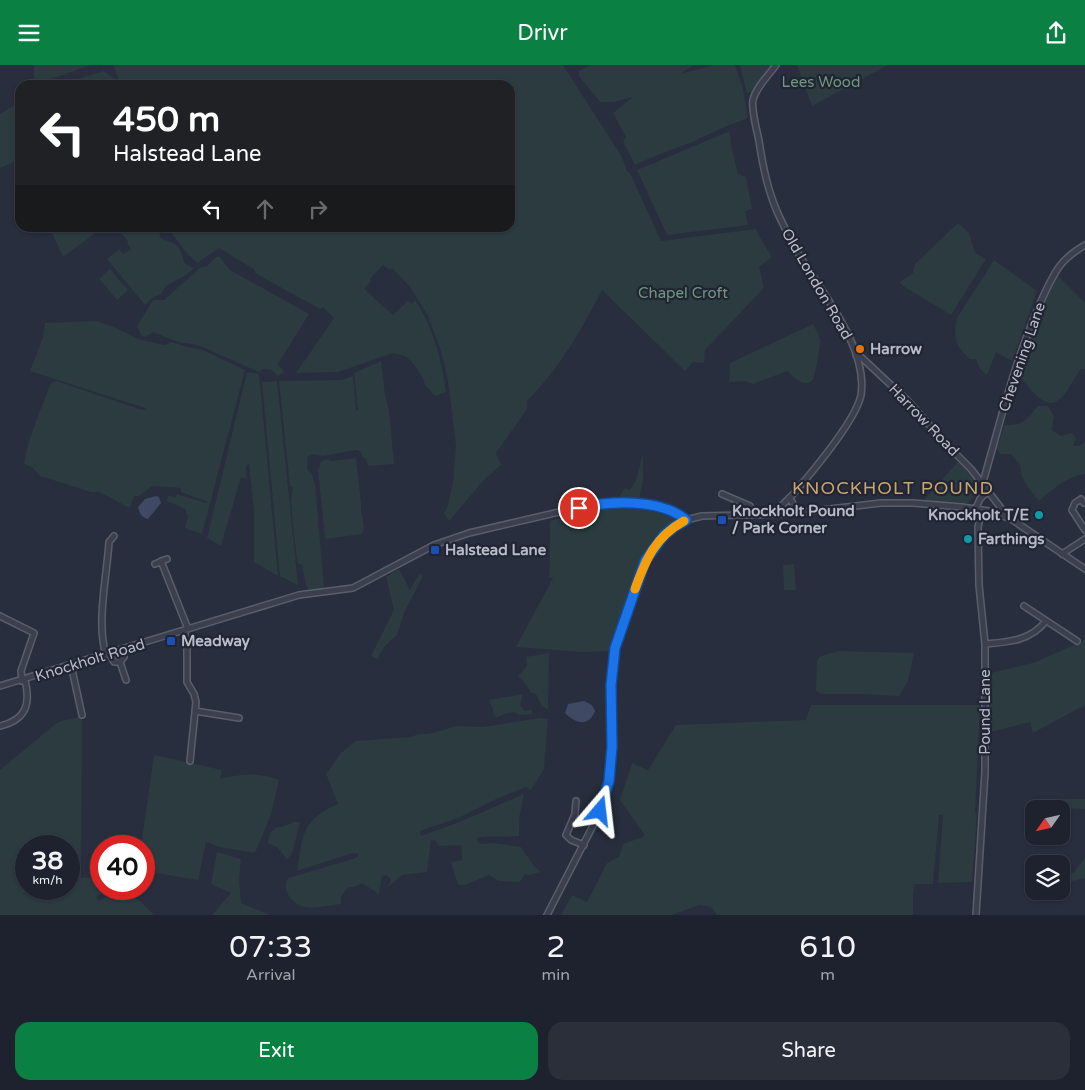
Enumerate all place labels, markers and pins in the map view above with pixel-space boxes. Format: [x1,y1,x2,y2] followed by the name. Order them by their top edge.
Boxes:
[870,340,922,358] place label: Harrow
[854,343,866,355] marker: Harrow
[558,487,600,529] pin
[732,502,855,537] place label: Knockholt Pound / Park Corner
[928,506,1029,524] place label: Knockholt T/E
[1033,509,1045,521] marker: Knockholt T/E
[716,514,728,526] marker: Knockholt Pound / Park Corner
[978,530,1045,549] place label: Farthings
[962,533,974,545] marker: Farthings
[445,541,547,559] place label: Halstead Lane
[429,544,441,556] marker: Halstead Lane
[181,632,250,651] place label: Meadway
[165,635,177,647] marker: Meadway

